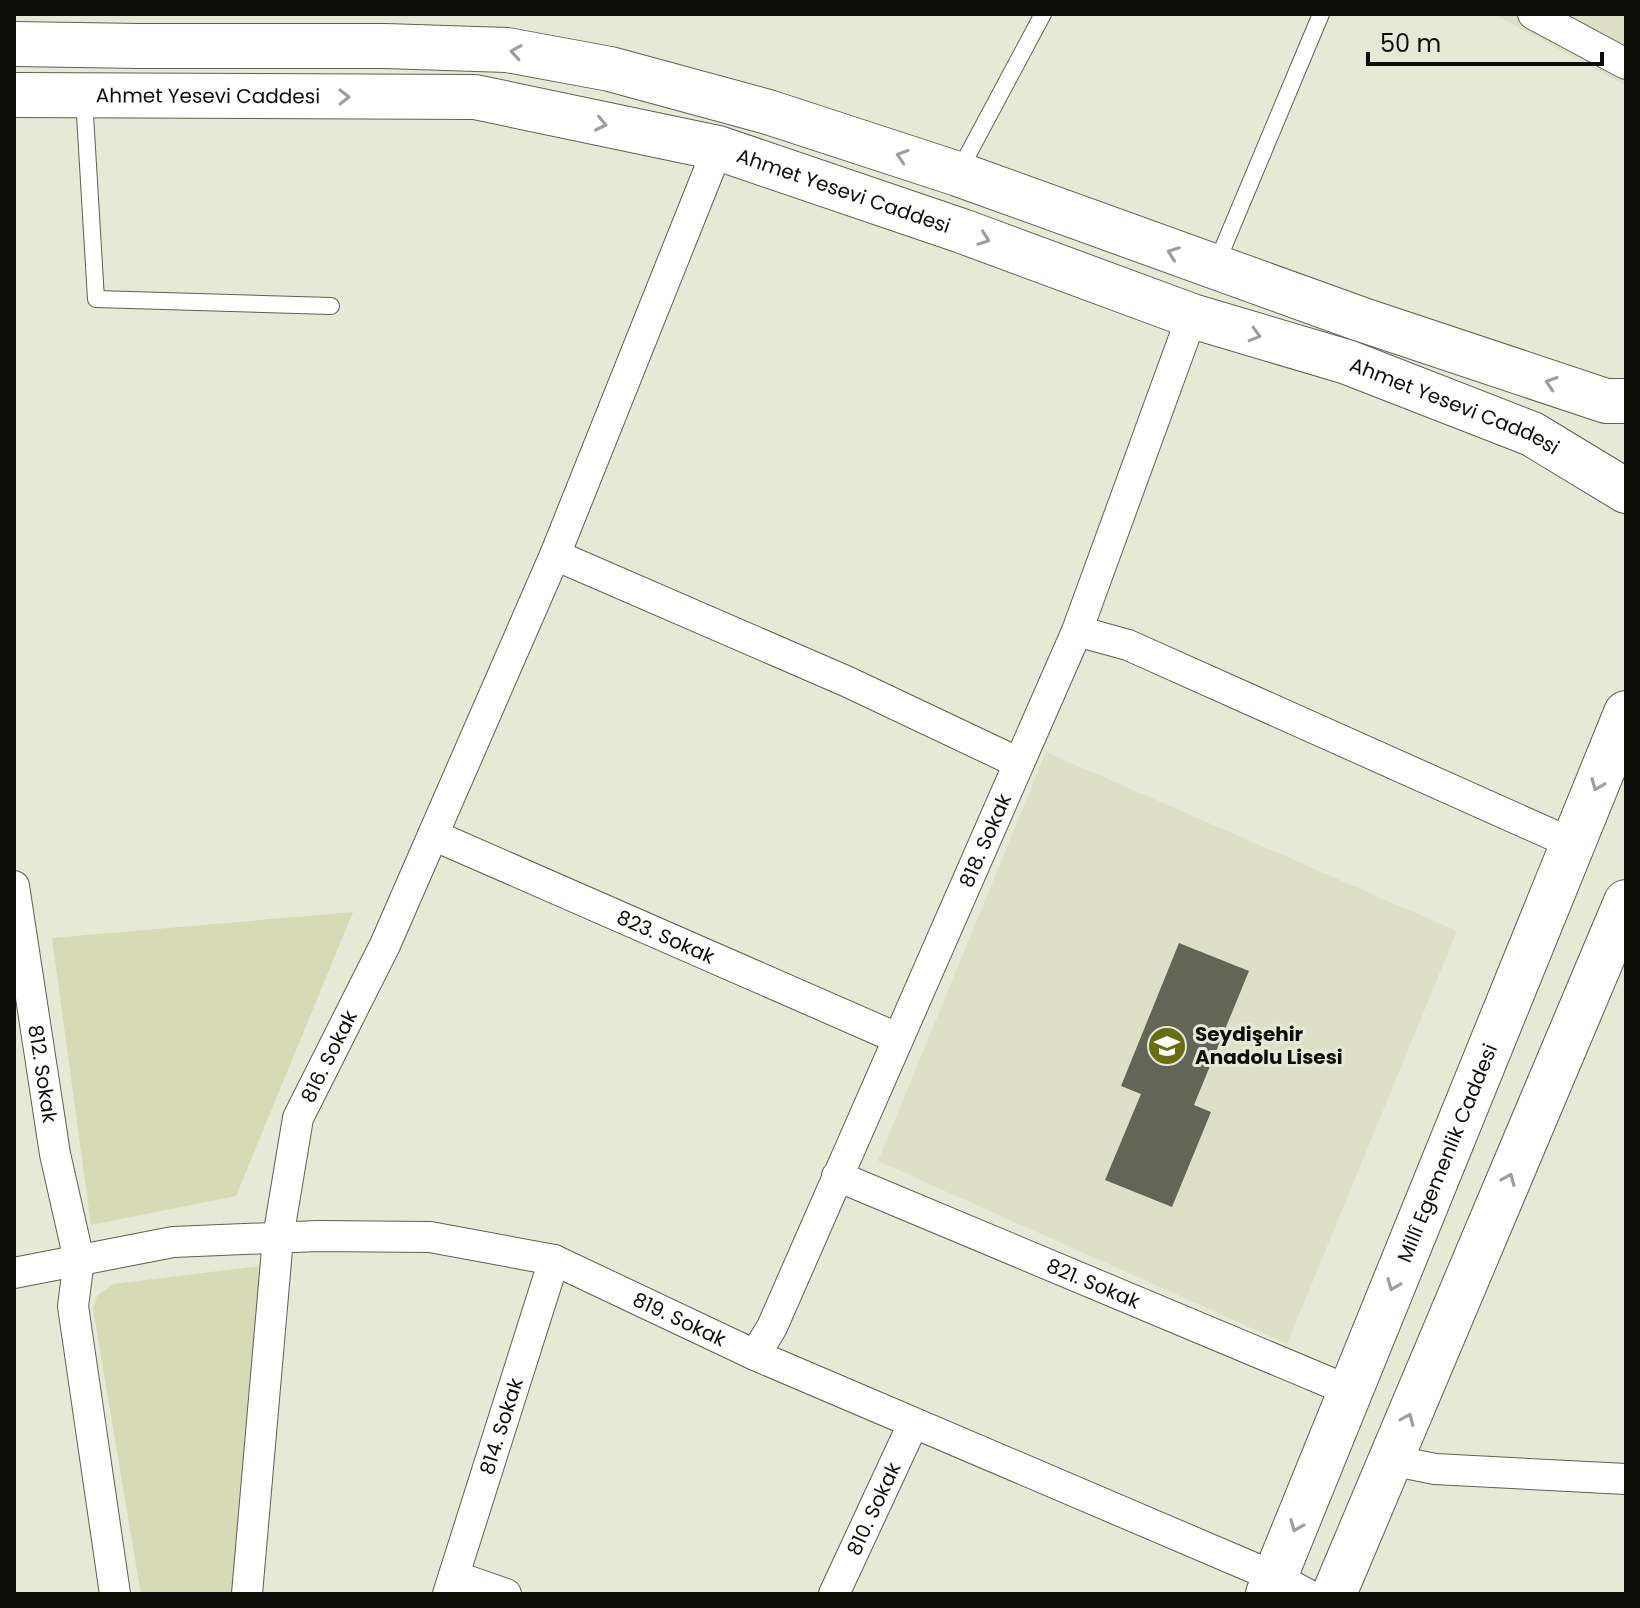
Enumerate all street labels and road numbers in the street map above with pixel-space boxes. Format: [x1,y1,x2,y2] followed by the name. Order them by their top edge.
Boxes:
[96,81,320,110] street label: Ahmet Yesevi Caddesi
[733,141,954,240] street label: Ahmet Yesevi Caddesi
[1346,350,1565,461] street label: Ahmet Yesevi Caddesi
[952,788,1018,892] street label: 818. Sokak
[612,903,720,971] street label: 823. Sokak
[294,1005,364,1107] street label: 816. Sokak
[21,1023,64,1125] street label: 812. Sokak
[1390,1040,1504,1267] street label: Millî Egemenlik Caddesi
[1042,1251,1145,1316] street label: 821. Sokak
[628,1285,731,1354] street label: 819. Sokak
[473,1374,530,1478] street label: 814. Sokak
[840,1457,908,1560] street label: 810. Sokak

